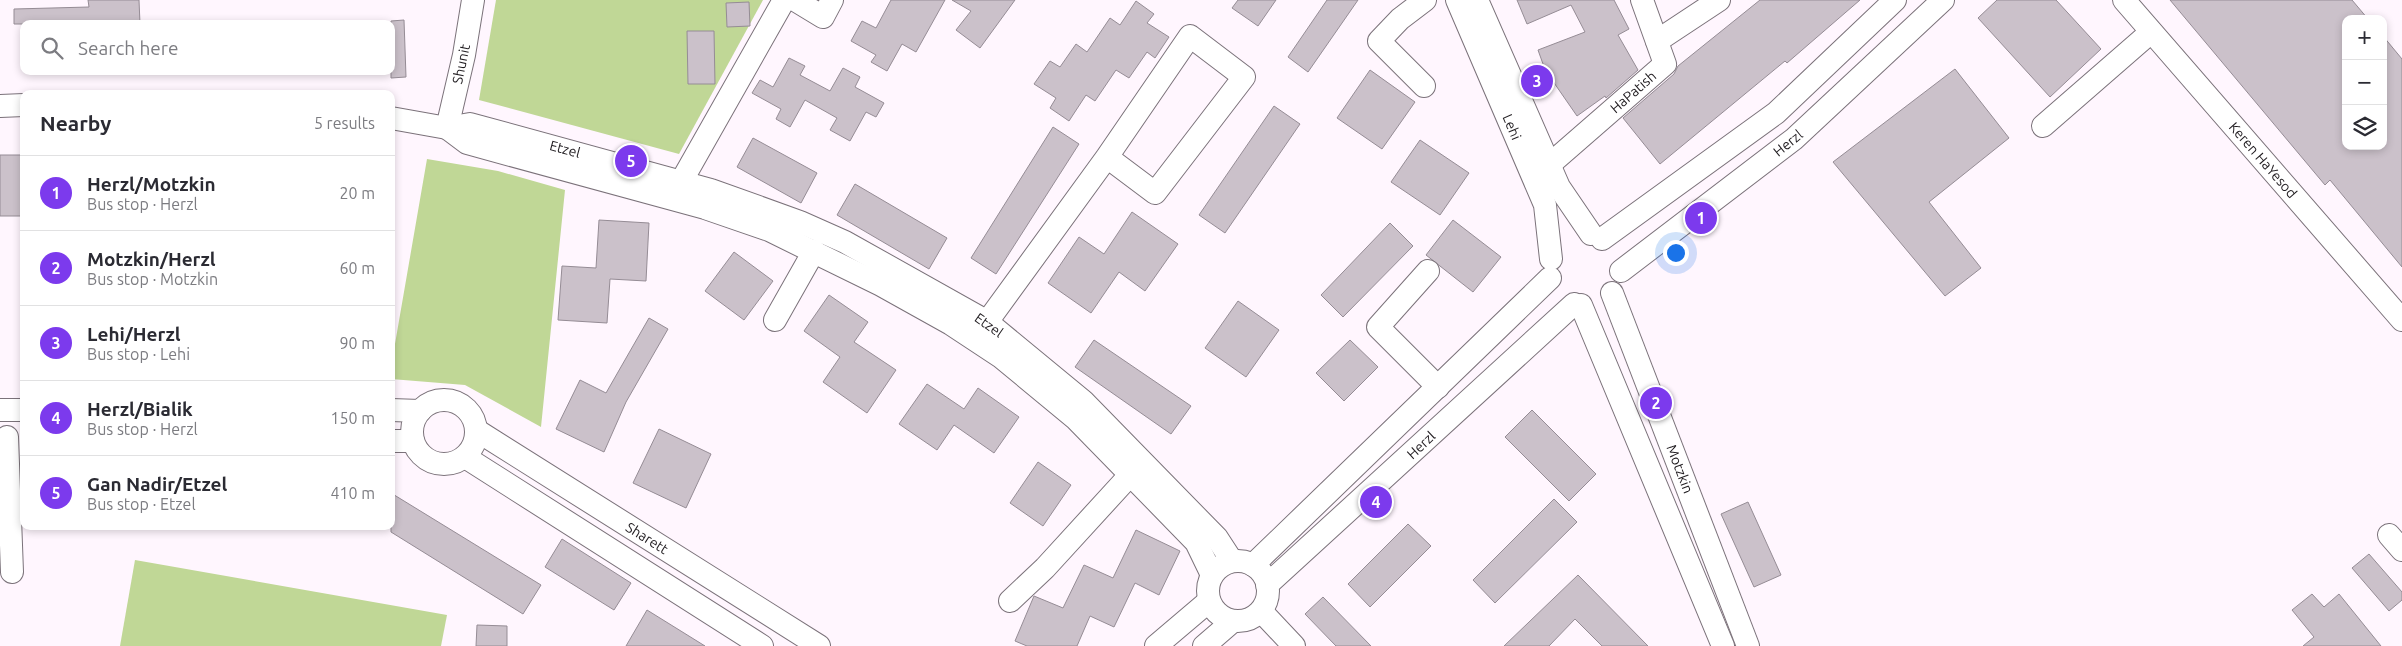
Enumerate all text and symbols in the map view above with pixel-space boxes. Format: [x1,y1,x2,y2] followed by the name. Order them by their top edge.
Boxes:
[2342,15,2387,150] map controls
[2342,15,2387,60] button: +
[20,20,395,75] search box
[38,34,66,62] icon: search
[78,37,178,59] text: Search here
[449,42,473,85] street label: Shunit
[2342,60,2387,105] button: −
[1521,62,1553,100] pin: 3
[1607,68,1659,116] street label: HaPatish
[2342,105,2387,150] button: layers
[40,111,111,135] text: Nearby
[1500,112,1524,142] street label: Lehi
[314,114,375,132] text: 5 results
[2226,119,2300,201] street label: Keren HaYesod
[1770,126,1806,160] street label: Herzl
[548,137,582,161] street label: Etzel
[615,142,647,180] pin: 5
[87,173,216,195] text: Herzl/Motzkin
[51,184,61,202] text: 1
[339,184,375,202] text: 20 m
[87,195,198,213] text: Bus stop · Herzl
[1685,199,1717,237] pin: 1
[1663,240,1689,266] your location
[87,248,216,270] text: Motzkin/Herzl
[51,259,61,277] text: 2
[339,259,375,277] text: 60 m
[87,270,218,288] text: Bus stop · Motzkin
[972,310,1007,341] street label: Etzel
[87,323,181,345] text: Lehi/Herzl
[51,334,61,352] text: 3
[339,334,375,352] text: 90 m
[87,345,190,363] text: Bus stop · Lehi
[1640,384,1672,422] pin: 2
[87,398,193,420] text: Herzl/Bialik
[51,409,61,427] text: 4
[330,409,375,427] text: 150 m
[87,420,198,438] text: Bus stop · Herzl
[1404,428,1439,462] street label: Herzl
[1663,442,1697,496] street label: Motzkin
[87,473,227,495] text: Gan Nadir/Etzel
[1360,483,1392,521] pin: 4
[51,484,61,502] text: 5
[330,484,375,502] text: 410 m
[87,495,196,513] text: Bus stop · Etzel
[623,519,671,557] street label: Sharett

